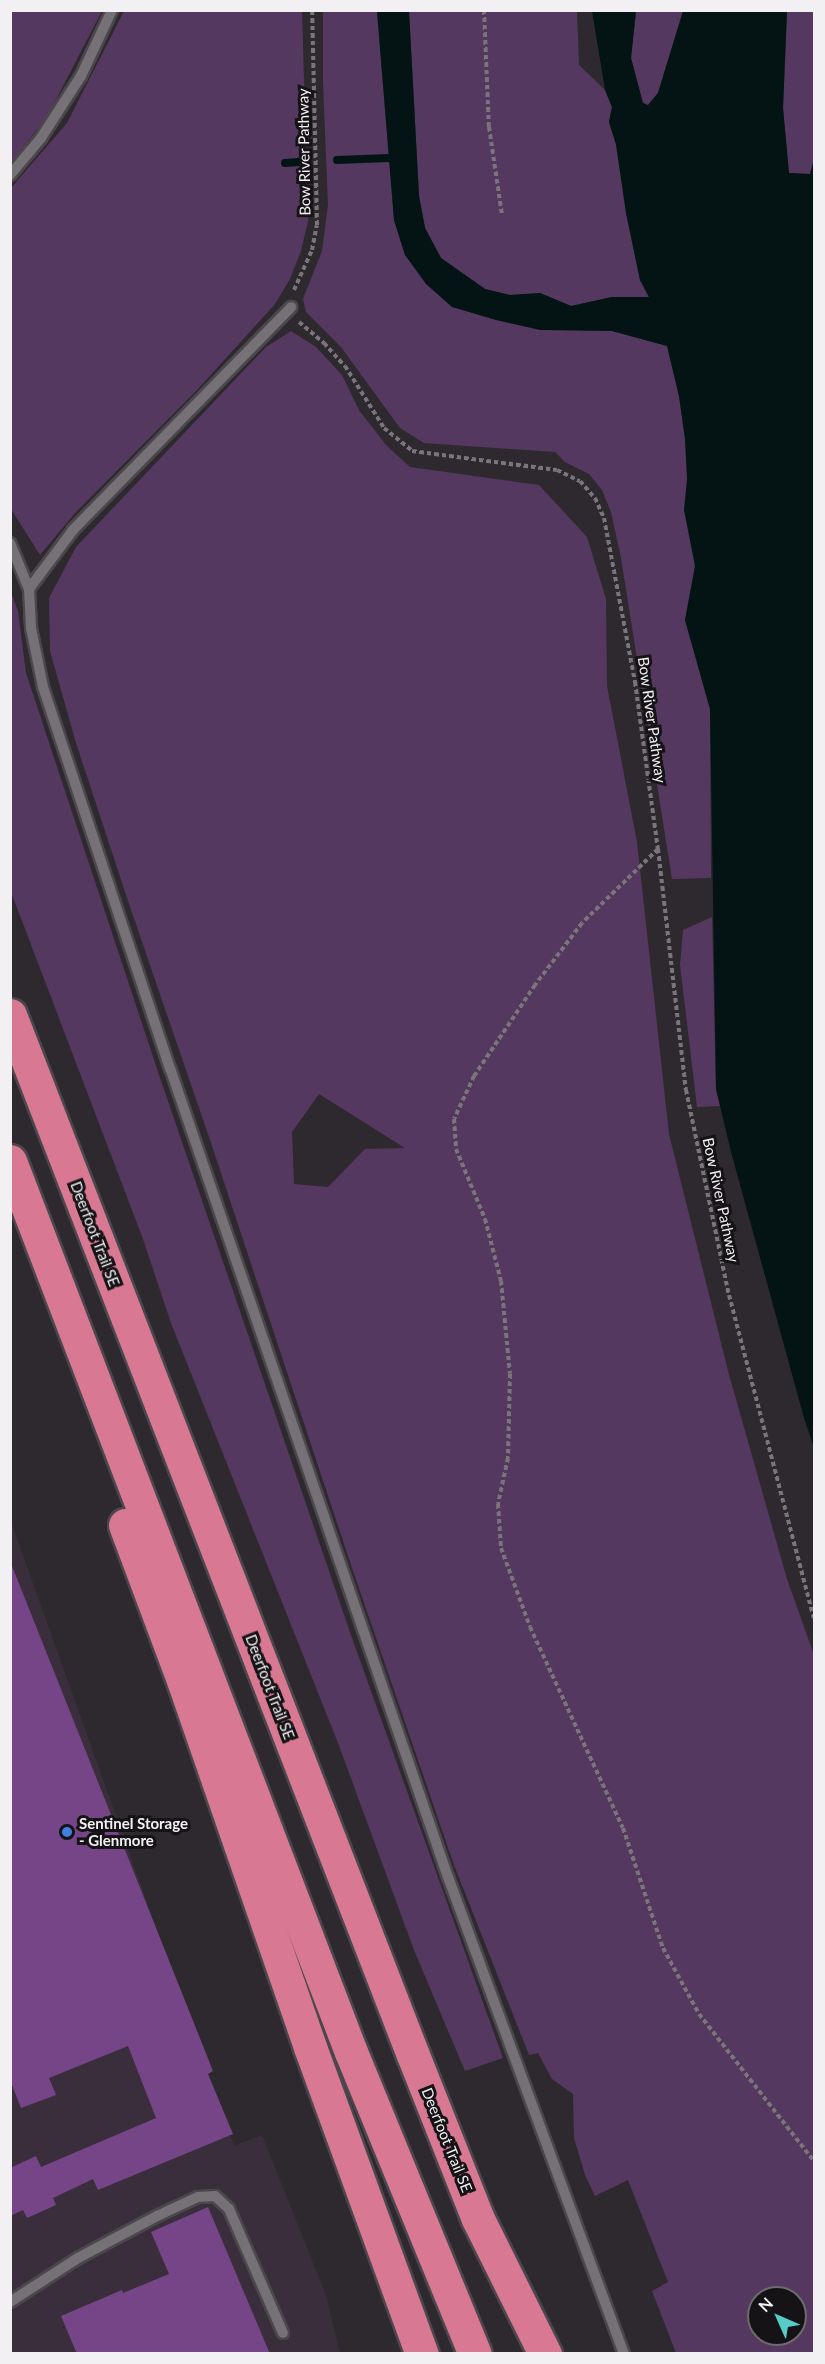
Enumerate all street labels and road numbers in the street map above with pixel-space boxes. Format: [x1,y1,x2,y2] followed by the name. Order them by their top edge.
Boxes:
[294,88,314,216] street label: Bow River Pathway
[634,655,670,785] street label: Bow River Pathway
[699,1136,743,1264] street label: Bow River Pathway
[67,1179,123,1289] street label: Deerfoot Trail SE
[242,1632,298,1742] street label: Deerfoot Trail SE
[418,2085,476,2195] street label: Deerfoot Trail SE

